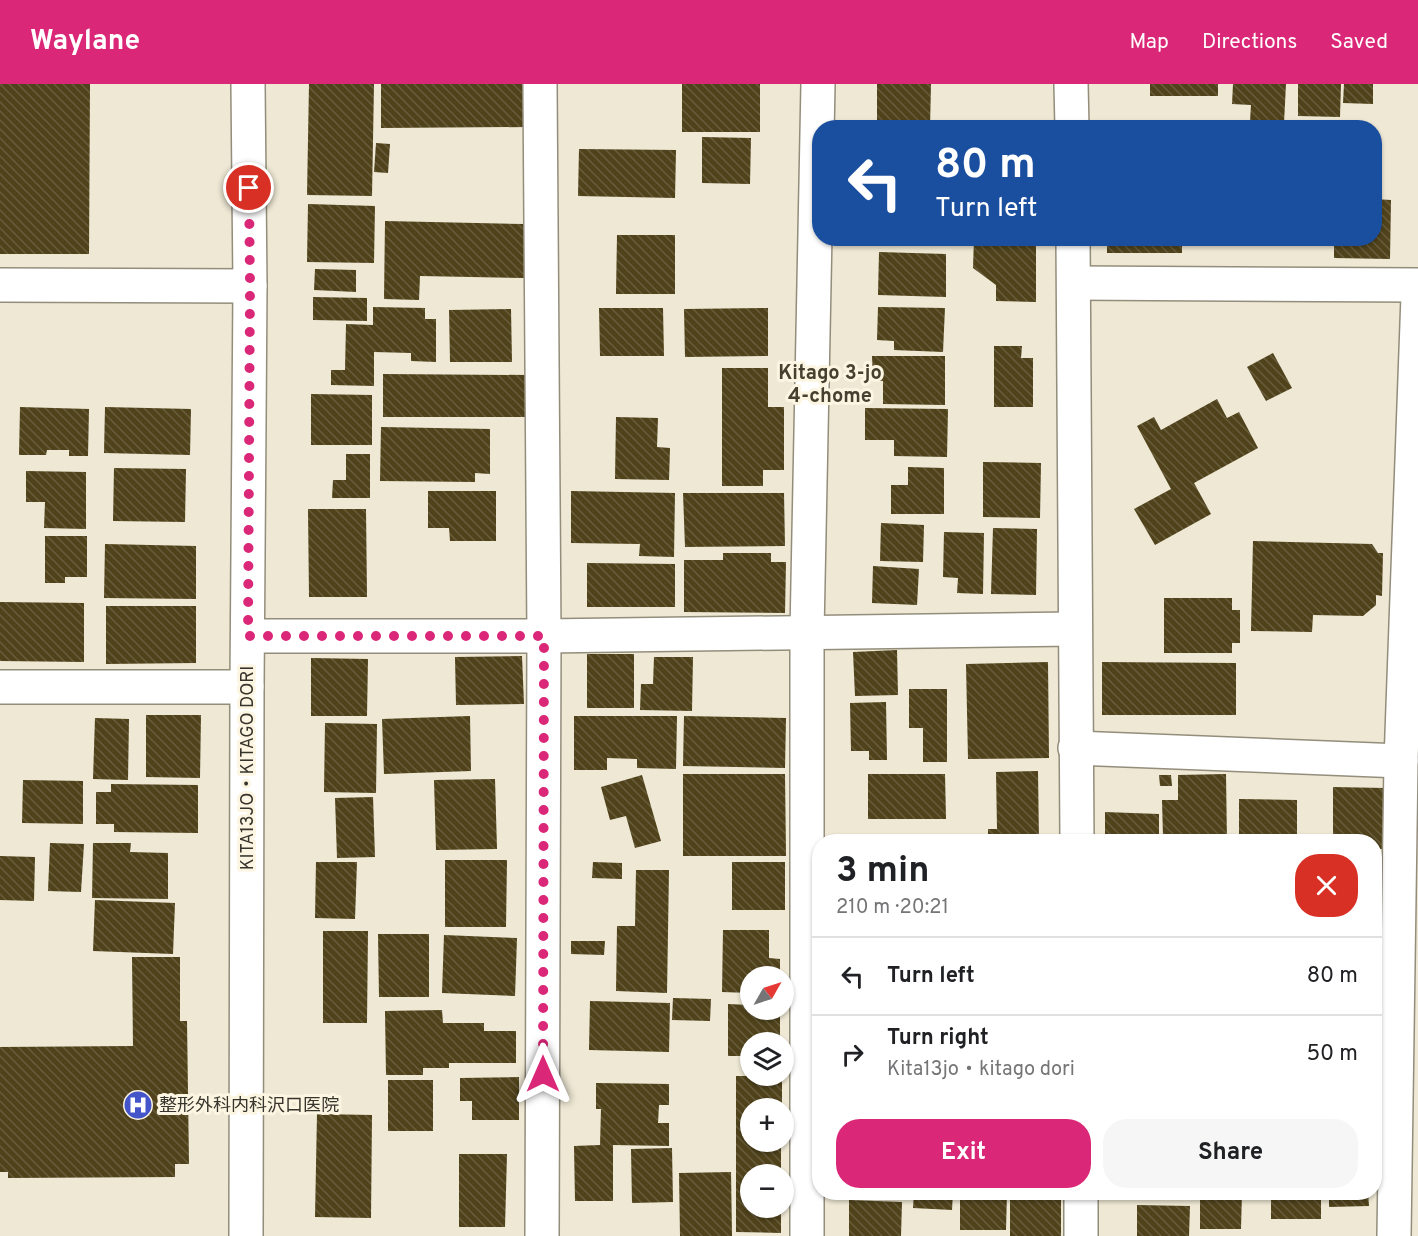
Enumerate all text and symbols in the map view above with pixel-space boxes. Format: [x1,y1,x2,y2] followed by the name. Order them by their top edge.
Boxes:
[30,24,140,60] text: Waylane
[1129,29,1169,56] text: Map
[1202,29,1297,56] text: Directions
[1330,29,1388,56] text: Saved
[935,140,1036,193] text: 80 m
[836,144,914,222] icon: left
[223,162,274,213] pin
[232,171,265,204] icon: arrive
[935,192,1037,226] text: Turn left
[778,361,882,410] district label: Kitago 3-jo 4-chome
[237,666,260,870] street label: KITA13JO・KITAGO DORI
[836,849,930,895] text: 3 min
[1295,854,1358,917] button: close
[836,895,949,921] text: 210 m · 20:21
[836,960,869,993] icon: left
[887,963,975,990] text: Turn left
[1307,963,1358,990] text: 80 m
[740,966,794,1020] north arrow
[740,966,794,1218] map controls
[887,1025,989,1052] text: Turn right
[740,1032,794,1086] button: layers
[836,1038,869,1071] icon: right
[1306,1041,1358,1068] text: 50 m
[511,1042,575,1106] position arrow
[887,1057,1075,1083] text: Kita13jo・kitago dori
[122,1089,154,1121] hospital icon: 整形外科内科沢口医院
[159,1095,339,1118] place label: 整形外科内科沢口医院
[740,1098,794,1152] button: +
[836,1119,1091,1188] button: Exit
[1103,1119,1358,1188] button: Share
[740,1164,794,1218] button: −

